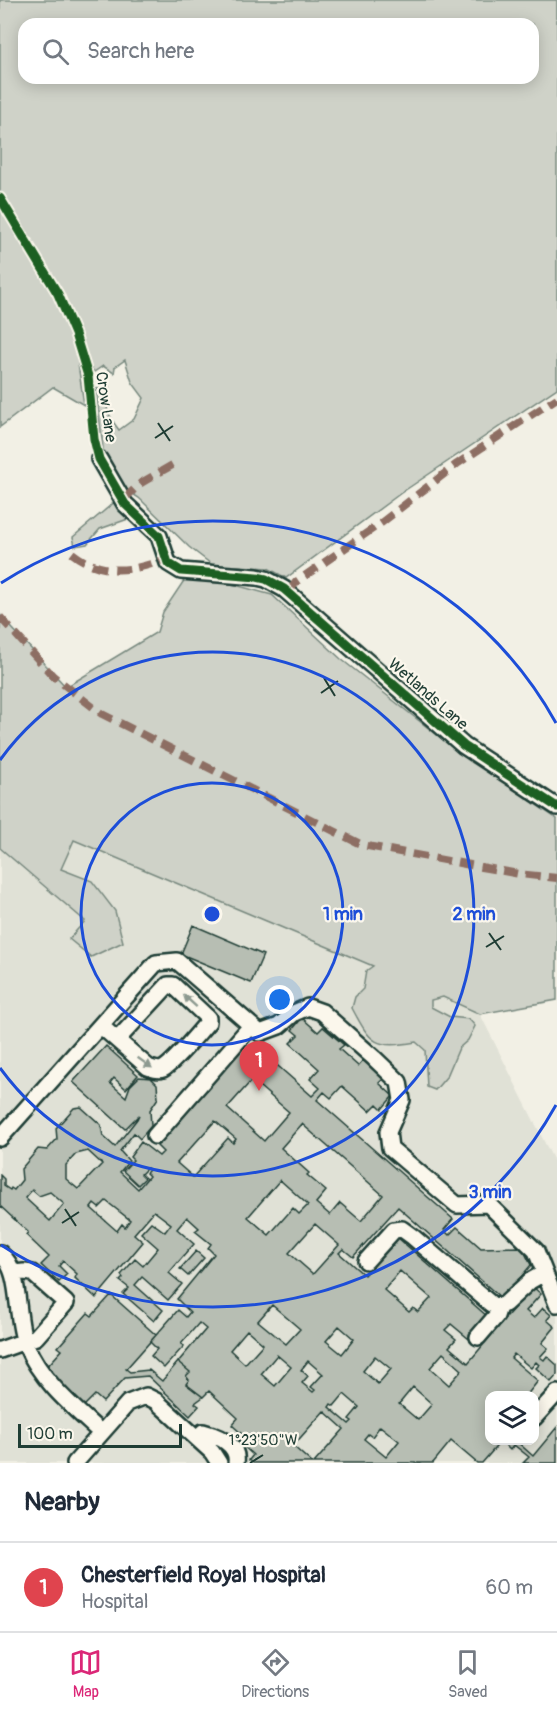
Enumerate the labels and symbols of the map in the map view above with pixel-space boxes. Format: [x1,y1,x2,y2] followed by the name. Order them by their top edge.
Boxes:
[91,371,121,444] street label: Crow Lane
[384,654,472,734] street label: Wetlands Lane
[323,903,363,926] text: 1 min
[452,903,496,926] text: 2 min
[202,904,222,924] centre of rings
[265,985,294,1014] your location
[183,994,198,1008] one-way arrow
[240,1042,278,1091] pin: 1
[137,1057,153,1069] one-way arrow
[468,1181,512,1204] text: 3 min
[18,1421,182,1448] scale bar
[229,1431,298,1450] text: 1°23'50"W

